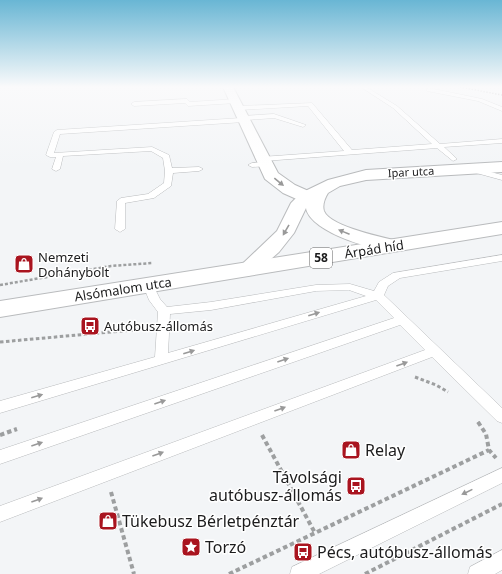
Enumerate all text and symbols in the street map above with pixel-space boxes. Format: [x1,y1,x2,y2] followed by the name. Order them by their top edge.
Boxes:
[387,163,434,180] street label: Ipar utca
[274,178,284,187] one-way arrow
[282,224,289,235] one-way arrow
[337,229,349,235] one-way arrow
[343,235,405,263] street label: Árpád híd
[38,248,110,281] place label: Nemzeti Dohánybolt
[310,248,332,268] road number: 58
[13,253,35,275] shop icon: Nemzeti Dohánybolt
[73,272,173,306] street label: Alsómalom utca
[308,311,320,317] one-way arrow
[79,315,101,337] bus stop icon: Autóbusz-állomás
[104,317,213,335] place label: Autóbusz-állomás
[183,349,195,355] one-way arrow
[277,357,289,363] one-way arrow
[396,360,408,366] one-way arrow
[32,393,44,399] one-way arrow
[154,399,166,405] one-way arrow
[275,406,287,412] one-way arrow
[340,439,362,461] shop icon: Relay
[365,439,406,461] place label: Relay
[31,441,43,447] one-way arrow
[153,451,165,457] one-way arrow
[209,466,342,506] place label: Távolsági autóbusz-állomás
[345,475,367,497] bus stop icon: Távolsági autóbusz-állomás
[461,489,473,495] one-way arrow
[31,496,43,502] one-way arrow
[97,510,119,532] shop icon: Tükebusz Bérletpénztár
[122,510,300,532] place label: Tükebusz Bérletpénztár
[180,536,202,558] place icon: Torzó
[205,536,246,558] place label: Torzó
[292,541,314,563] bus stop icon: Pécs, autóbusz-állomás
[317,541,492,563] place label: Pécs, autóbusz-állomás

